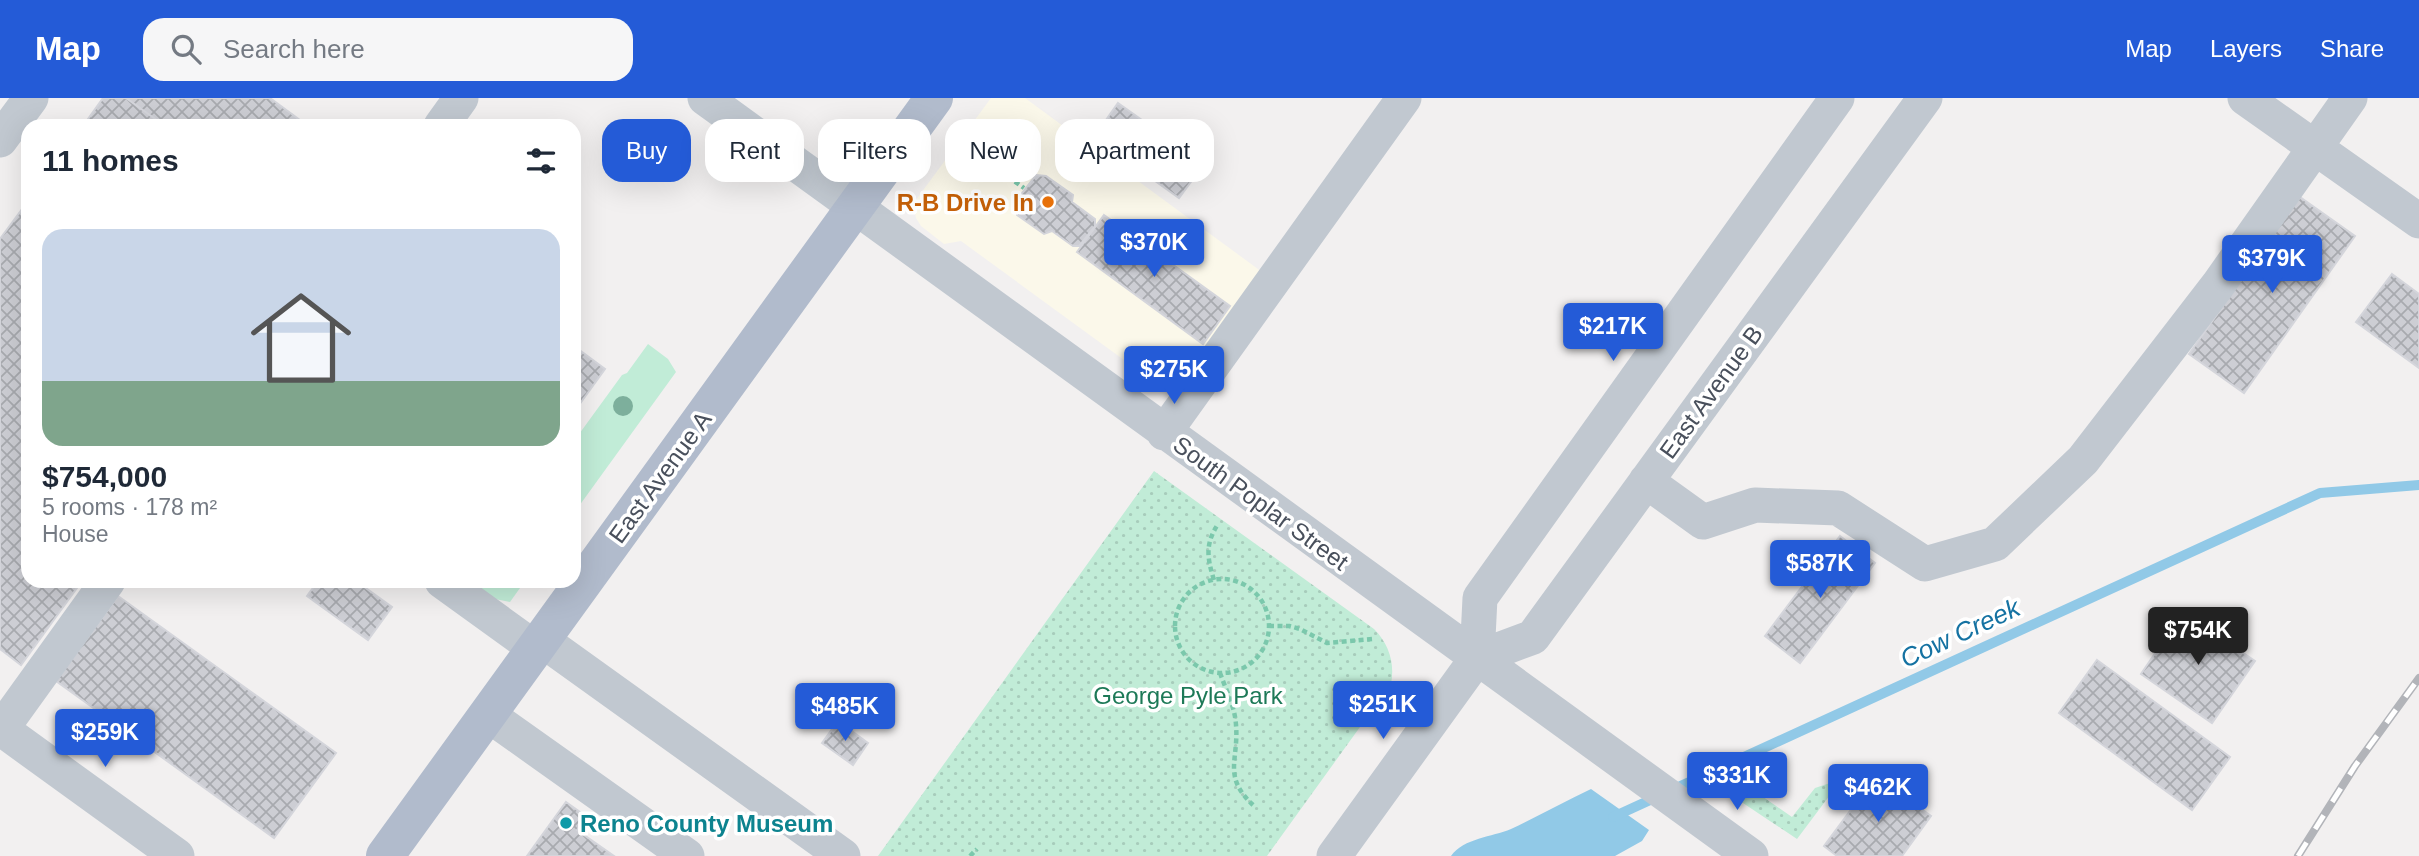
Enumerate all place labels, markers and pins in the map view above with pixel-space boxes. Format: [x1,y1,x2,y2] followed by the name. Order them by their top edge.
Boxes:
[897,189,1034,216] place label: R-B Drive In
[1040,194,1056,210] marker: R-B Drive In
[1105,220,1203,279] pin: $370K
[2223,236,2321,295] pin: $379K
[1564,303,1662,363] pin: $217K
[1125,346,1223,406] pin: $275K
[1771,540,1869,600] pin: $587K
[2149,608,2247,667] pin: $754K
[1334,682,1432,741] pin: $251K
[796,684,894,743] pin: $485K
[56,710,154,769] pin: $259K
[1688,752,1786,812] pin: $331K
[1829,764,1927,824] pin: $462K
[580,810,833,837] place label: Reno County Museum
[558,815,574,831] marker: Reno County Museum

